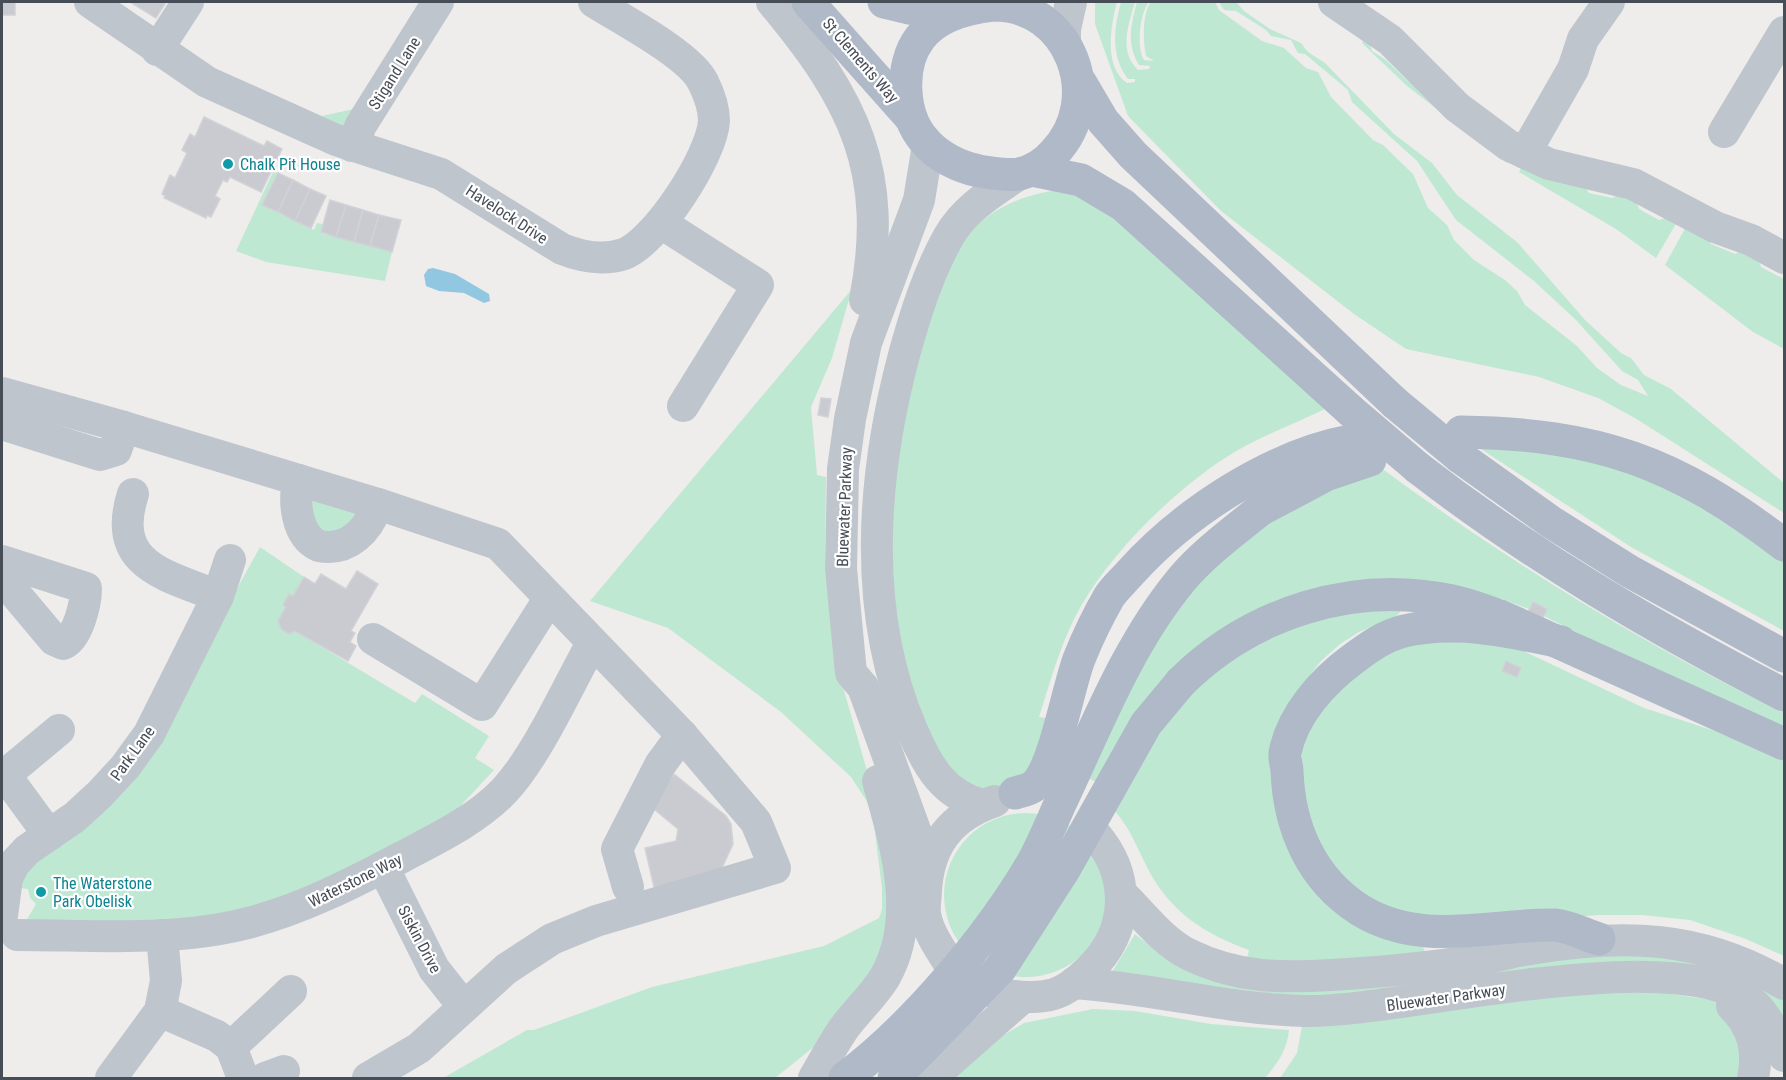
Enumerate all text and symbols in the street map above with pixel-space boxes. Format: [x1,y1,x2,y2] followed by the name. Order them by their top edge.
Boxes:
[819,14,903,107] street label: St Clements Way
[365,33,424,113] street label: Stigand Lane
[240,155,340,174] place label: Chalk Pit House
[221,157,235,171] marker: Chalk Pit House
[462,181,551,248] street label: Havelock Drive
[833,447,856,567] street label: Bluewater Parkway
[106,722,159,784] street label: Park Lane
[305,849,405,911] street label: Waterstone Way
[53,874,152,911] place label: The Waterstone Park Obelisk
[34,885,48,899] marker: The Waterstone Park Obelisk
[394,902,445,976] street label: Siskin Drive
[1386,980,1507,1015] street label: Bluewater Parkway

